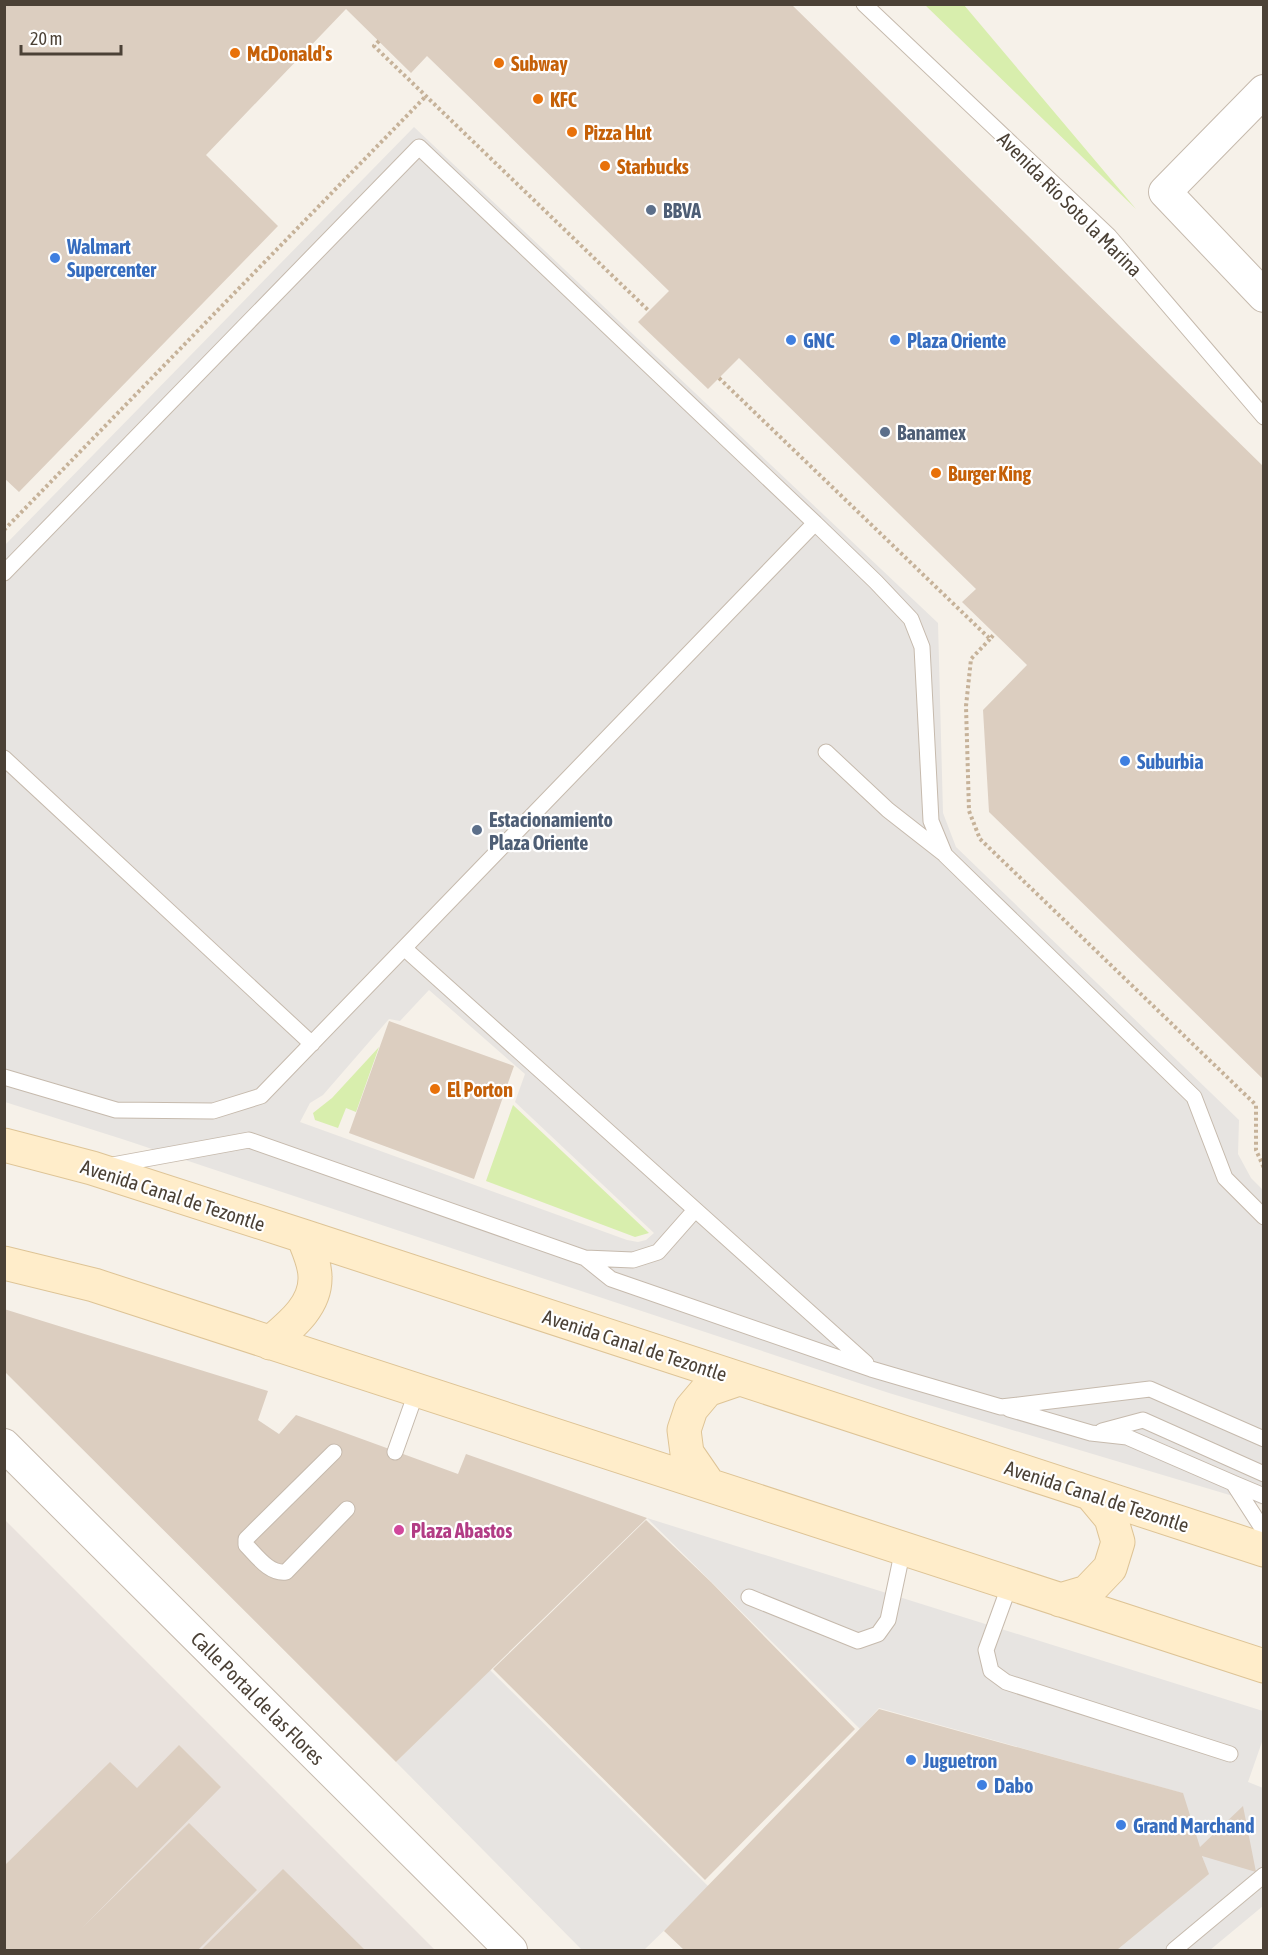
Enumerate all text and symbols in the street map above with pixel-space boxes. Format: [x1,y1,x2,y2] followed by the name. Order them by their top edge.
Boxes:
[21,18,122,56] scale bar
[30,28,62,49] text: 20 m
[247,42,332,65] place label: McDonald's
[228,46,242,60] marker: McDonald's
[511,52,568,75] place label: Subway
[492,56,506,70] marker: Subway
[550,88,577,111] place label: KFC
[531,92,545,106] marker: KFC
[584,121,652,144] place label: Pizza Hut
[565,125,579,139] marker: Pizza Hut
[993,127,1147,281] street label: Avenida Río Soto la Marina
[617,155,689,178] place label: Starbucks
[598,159,612,173] marker: Starbucks
[663,199,701,222] place label: BBVA
[644,203,658,217] marker: BBVA
[66,235,157,281] place label: Walmart Supercenter
[48,251,62,265] marker: Walmart Supercenter
[803,329,834,352] place label: GNC
[907,329,1006,352] place label: Plaza Oriente
[784,333,798,347] marker: GNC
[888,333,902,347] marker: Plaza Oriente
[897,421,966,444] place label: Banamex
[878,425,892,439] marker: Banamex
[948,462,1031,485] place label: Burger King
[929,466,943,480] marker: Burger King
[1137,750,1203,773] place label: Suburbia
[1118,754,1132,768] marker: Suburbia
[489,808,613,854] place label: Estacionamiento Plaza Oriente
[470,823,484,837] marker: Estacionamiento Plaza Oriente
[447,1078,513,1101] place label: El Porton
[428,1082,442,1096] marker: El Porton
[78,1154,268,1236] street label: Avenida Canal de Tezontle
[540,1304,730,1386] street label: Avenida Canal de Tezontle
[1002,1455,1192,1537] street label: Avenida Canal de Tezontle
[411,1519,512,1542] place label: Plaza Abastos
[392,1523,406,1537] marker: Plaza Abastos
[187,1627,329,1769] street label: Calle Portal de las Flores
[922,1749,997,1772] place label: Juguetron
[904,1753,918,1767] marker: Juguetron
[994,1774,1033,1797] place label: Dabo
[975,1778,989,1792] marker: Dabo
[1133,1814,1255,1837] place label: Grand Marchand
[1114,1818,1128,1832] marker: Grand Marchand

